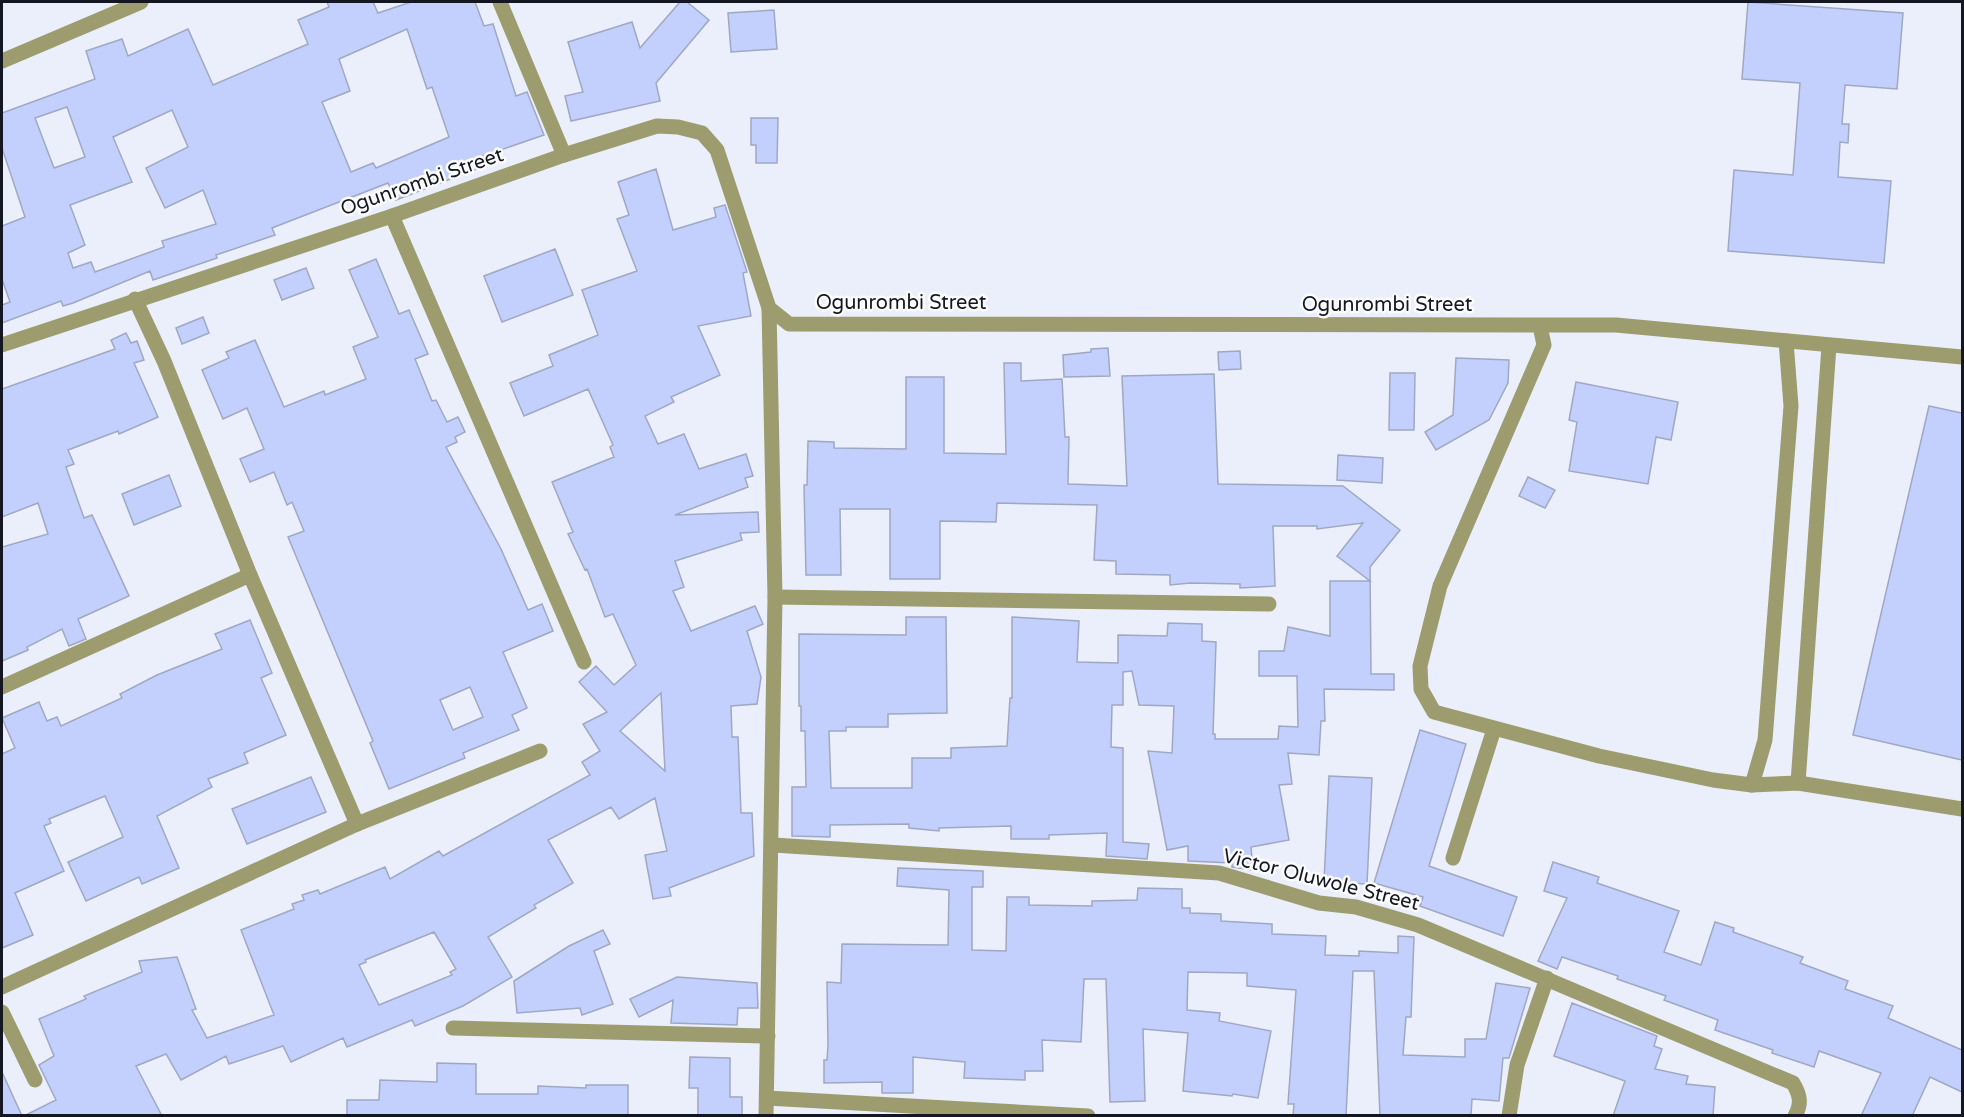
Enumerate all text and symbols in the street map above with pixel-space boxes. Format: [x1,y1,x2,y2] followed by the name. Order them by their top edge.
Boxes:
[337,143,507,221] street label: Ogunrombi Street
[816,291,987,315] street label: Ogunrombi Street
[1302,293,1473,317] street label: Ogunrombi Street
[1220,844,1422,916] street label: Victor Oluwole Street

